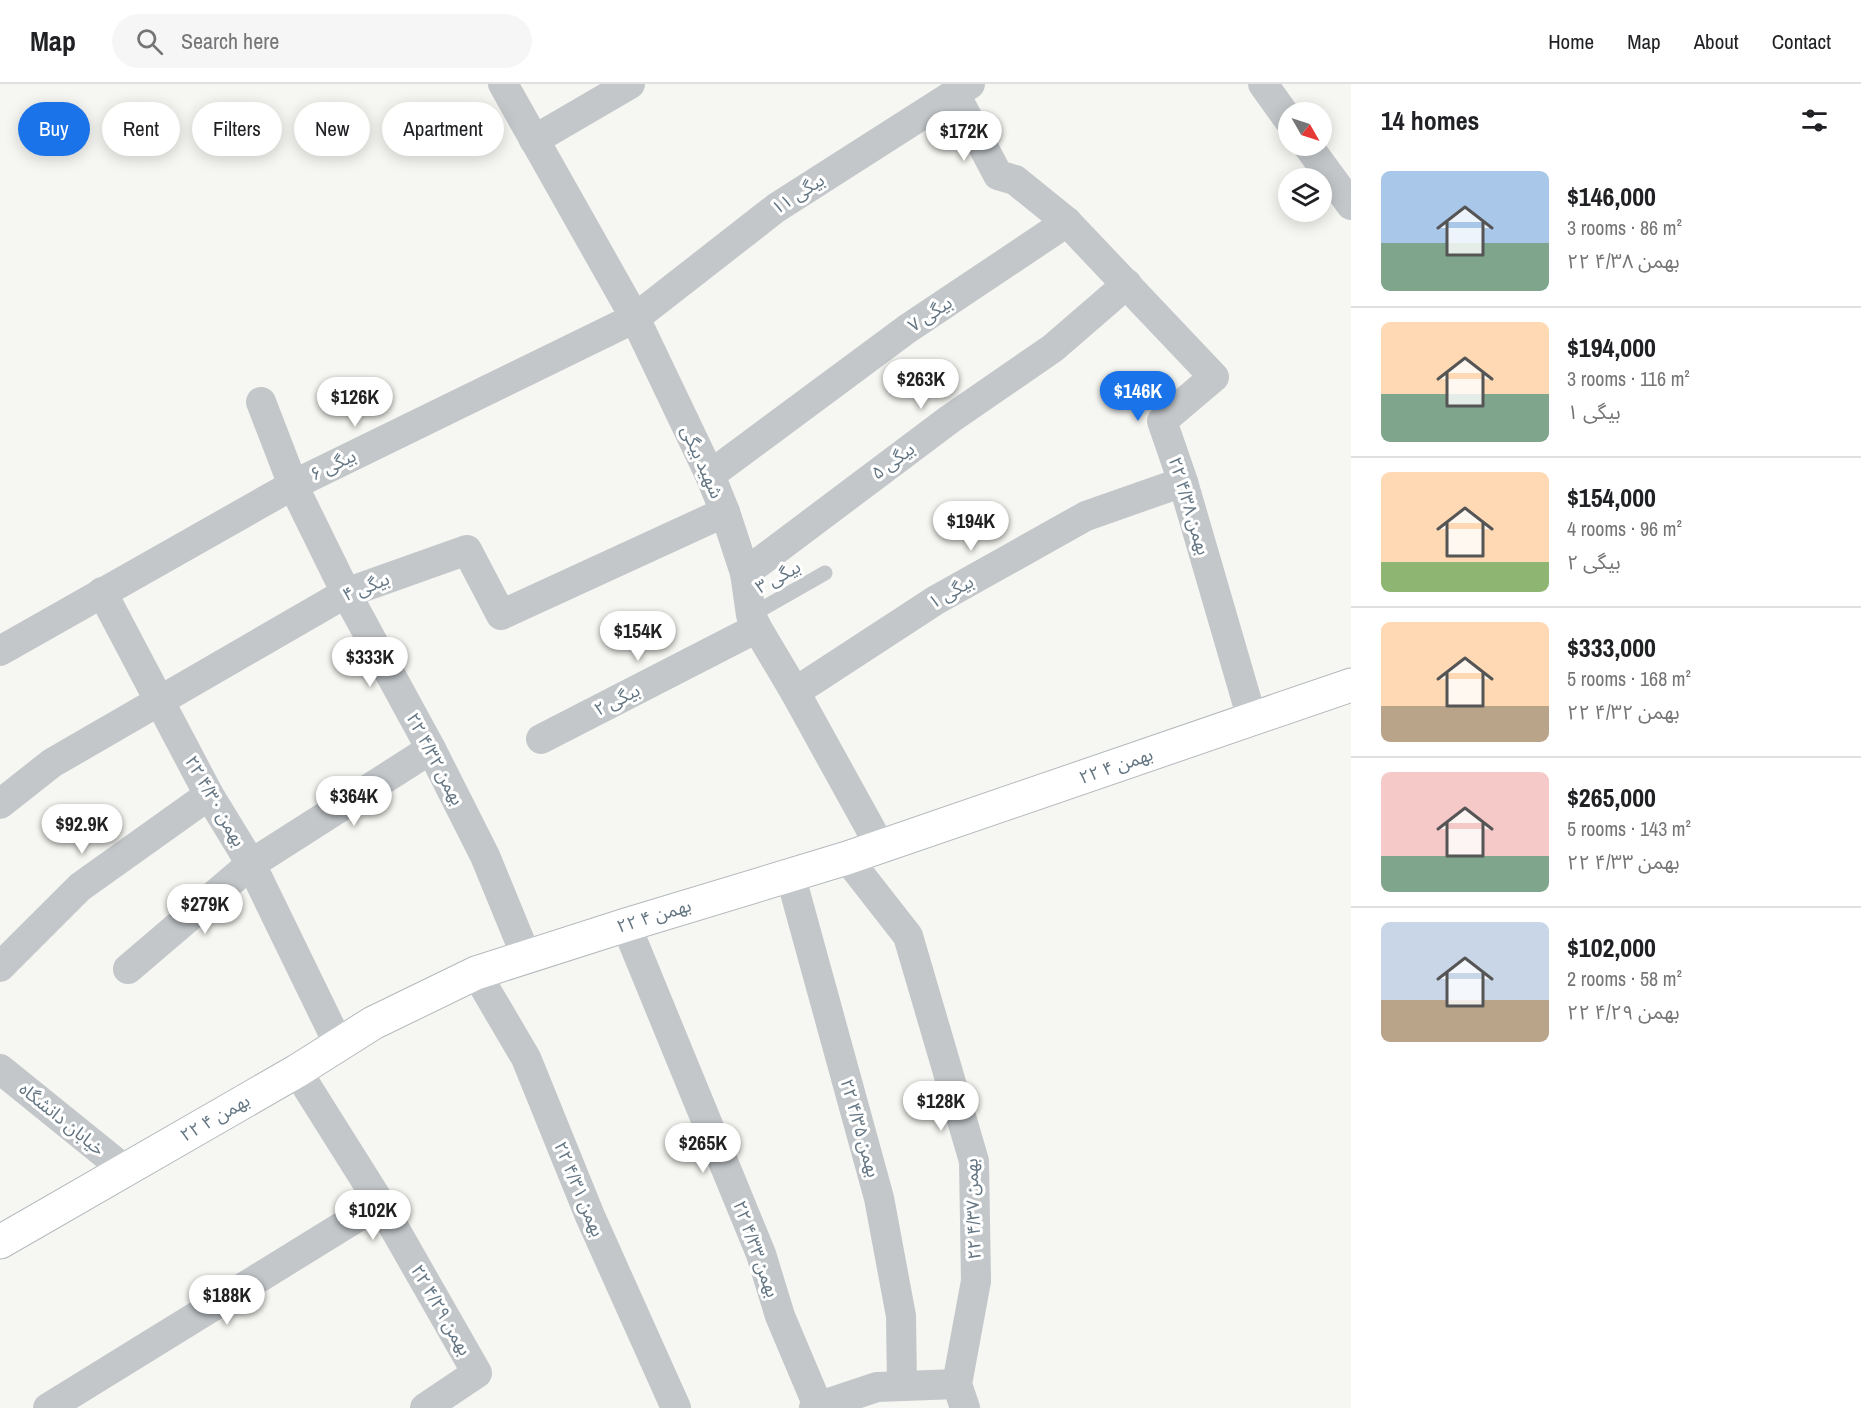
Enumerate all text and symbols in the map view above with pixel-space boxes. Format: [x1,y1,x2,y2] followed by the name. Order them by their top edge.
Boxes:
[112,14,532,68] search box
[30,22,76,60] text: Map
[133,25,166,58] icon: search
[181,26,279,56] text: Search here
[1548,27,1594,56] text: Home
[1627,27,1661,56] text: Map
[1694,27,1739,56] text: About
[1772,27,1831,56] text: Contact
[18,102,90,156] chip: Buy
[102,102,180,156] chip: Rent
[192,102,282,156] chip: Filters
[294,102,370,156] chip: New
[382,102,504,156] chip: Apartment
[1278,102,1332,156] north arrow
[1278,102,1332,222] map controls
[1381,103,1479,138] text: 14 homes
[1798,104,1831,137] icon: filters
[922,111,1006,162] pin: $172K
[940,117,988,144] text: $172K
[766,167,829,220] street label: بیگی ۱۱
[1278,168,1332,222] button: layers
[1567,179,1656,214] text: $146,000
[1429,195,1501,267] icon: home
[1567,214,1682,241] text: 3 rooms · 86 m²
[1567,247,1680,274] text: ۲۲ بهمن ۴/۳۸
[903,290,957,337] street label: بیگی ۷
[1567,330,1656,365] text: $194,000
[1429,346,1501,418] icon: home
[879,359,963,410] pin: $263K
[897,365,945,392] text: $263K
[1567,365,1690,392] text: 3 rooms · 116 m²
[1096,371,1180,422] pin: $146K
[313,377,397,428] pin: $126K
[1114,377,1162,404] text: $146K
[331,383,379,410] text: $126K
[1567,398,1621,425] text: بیگی ۱
[675,421,730,502] street label: شهید بیگی
[866,436,920,485] street label: بیگی ۵
[306,443,360,486] street label: بیگی ۶
[1163,454,1216,558] street label: ۲۲ بهمن ۴/۳۸
[1567,480,1656,515] text: $154,000
[1429,496,1501,568] icon: home
[929,501,1013,552] pin: $194K
[947,507,995,534] text: $194K
[1567,515,1682,542] text: 4 rooms · 96 m²
[1567,548,1621,575] text: بیگی ۲
[751,554,805,599] street label: بیگی ۳
[339,566,393,607] street label: بیگی ۴
[924,569,978,614] street label: بیگی ۱
[596,611,680,662] pin: $154K
[614,617,662,644] text: $154K
[1567,630,1656,665] text: $333,000
[328,637,412,688] pin: $333K
[346,643,394,670] text: $333K
[1429,646,1501,718] icon: home
[1567,665,1691,692] text: 5 rooms · 168 m²
[590,677,644,722] street label: بیگی ۲
[1567,698,1680,725] text: ۲۲ بهمن ۴/۳۲
[401,708,470,809] street label: ۲۲ بهمن ۴/۳۲
[1076,741,1156,790] street label: ۲۲ بهمن ۴
[179,751,252,851] street label: ۲۲ بهمن ۴/۳۰
[312,776,396,827] pin: $364K
[1567,780,1656,815] text: $265,000
[330,782,378,809] text: $364K
[1429,796,1501,868] icon: home
[33,804,131,855] pin: $92.9K
[56,810,108,837] text: $92.9K
[1567,815,1691,842] text: 5 rooms · 143 m²
[1567,848,1680,875] text: ۲۲ بهمن ۴/۳۳
[163,884,247,935] pin: $279K
[181,890,229,917] text: $279K
[614,892,694,939] street label: ۲۲ بهمن ۴
[1567,930,1656,965] text: $102,000
[1429,946,1501,1018] icon: home
[1567,965,1682,992] text: 2 rooms · 58 m²
[1567,998,1680,1025] text: ۲۲ بهمن ۴/۲۹
[14,1076,111,1161] street label: خیابان دانشگاه
[834,1076,886,1180] street label: ۲۲ بهمن ۴/۳۵
[899,1081,983,1132] pin: $128K
[917,1087,965,1114] text: $128K
[175,1088,254,1148] street label: ۲۲ بهمن ۴
[661,1123,745,1174] pin: $265K
[679,1129,727,1156] text: $265K
[548,1137,611,1240] street label: ۲۲ بهمن ۴/۳۱
[958,1158,987,1260] street label: ۲۲ بهمن ۴/۳۷
[331,1190,415,1241] pin: $102K
[349,1196,397,1223] text: $102K
[727,1197,786,1301] street label: ۲۲ بهمن ۴/۳۳
[405,1260,478,1360] street label: ۲۲ بهمن ۴/۲۹
[185,1275,269,1326] pin: $188K
[203,1281,251,1308] text: $188K

